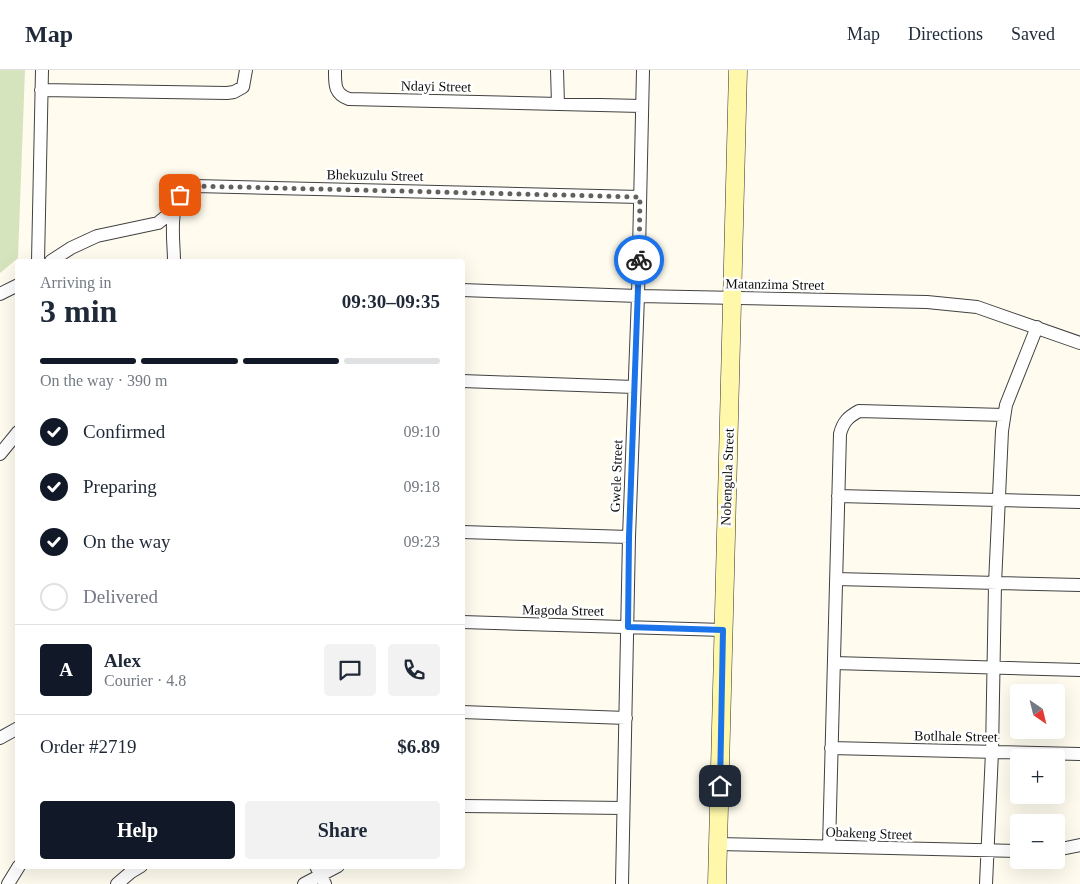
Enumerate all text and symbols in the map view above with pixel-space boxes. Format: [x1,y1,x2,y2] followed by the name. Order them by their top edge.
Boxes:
[25,21,73,47] text: Map
[847,24,880,44] text: Map
[908,24,983,44] text: Directions
[1011,24,1055,44] text: Saved
[401,78,471,95] street label: Ndayi Street
[326,167,424,184] street label: Bhekuzulu Street
[159,174,201,216] pin
[166,181,194,209] icon: bag
[614,235,664,285] courier
[625,246,653,274] icon: bike
[40,274,112,291] text: Arriving in
[725,276,825,293] street label: Matanzima Street
[342,291,440,312] text: 09:30–09:35
[40,293,117,329] text: 3 min
[40,372,168,389] text: On the way · 390 m
[40,418,68,446] icon: check
[83,421,165,442] text: Confirmed
[404,423,440,440] text: 09:10
[718,428,737,526] street label: Nobengula Street
[608,439,625,513] street label: Gwele Street
[40,473,68,501] icon: check
[83,476,157,497] text: Preparing
[404,478,440,495] text: 09:18
[40,528,68,556] icon: check
[83,531,171,552] text: On the way
[404,533,440,550] text: 09:23
[83,586,158,607] text: Delivered
[522,602,604,619] street label: Magoda Street
[324,644,376,696] button: chat
[388,644,440,696] button: phone
[104,650,141,671] text: Alex
[59,659,73,680] text: A
[104,672,186,689] text: Courier · 4.8
[1010,684,1065,739] north arrow
[1010,684,1065,869] map controls
[914,728,998,745] street label: Botlhale Street
[40,736,137,757] text: Order #2719
[397,736,440,757] text: $6.89
[1010,749,1065,804] button: +
[699,765,741,807] pin
[706,772,734,800] icon: home
[40,801,235,859] button: Help
[245,801,440,859] button: Share
[1010,814,1065,869] button: −
[825,824,913,843] street label: Obakeng Street

